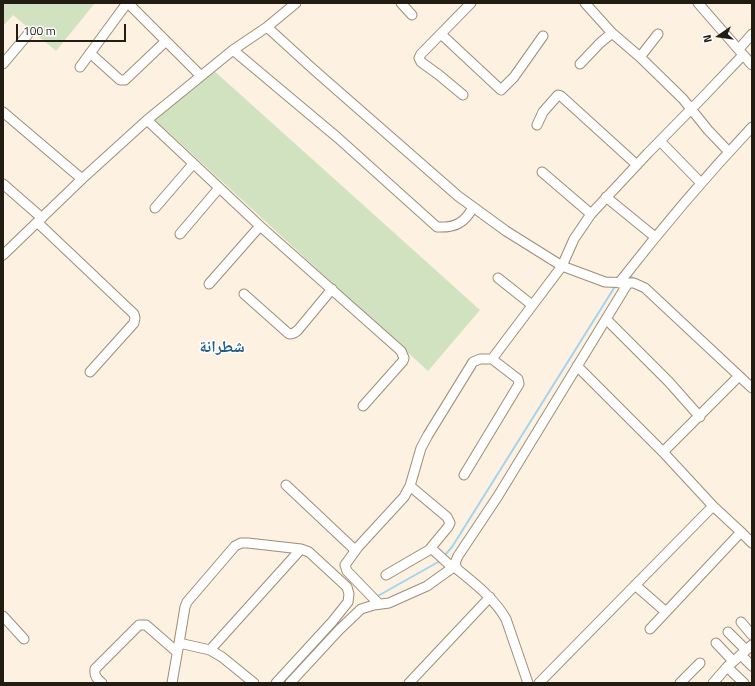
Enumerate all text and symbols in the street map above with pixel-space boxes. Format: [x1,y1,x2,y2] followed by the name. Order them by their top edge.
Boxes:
[18,16,128,42] scale bar
[699,16,739,56] north arrow
[23,21,56,40] text: 100 m
[699,33,716,44] text: N
[199,338,245,358] district label: شطرانة

